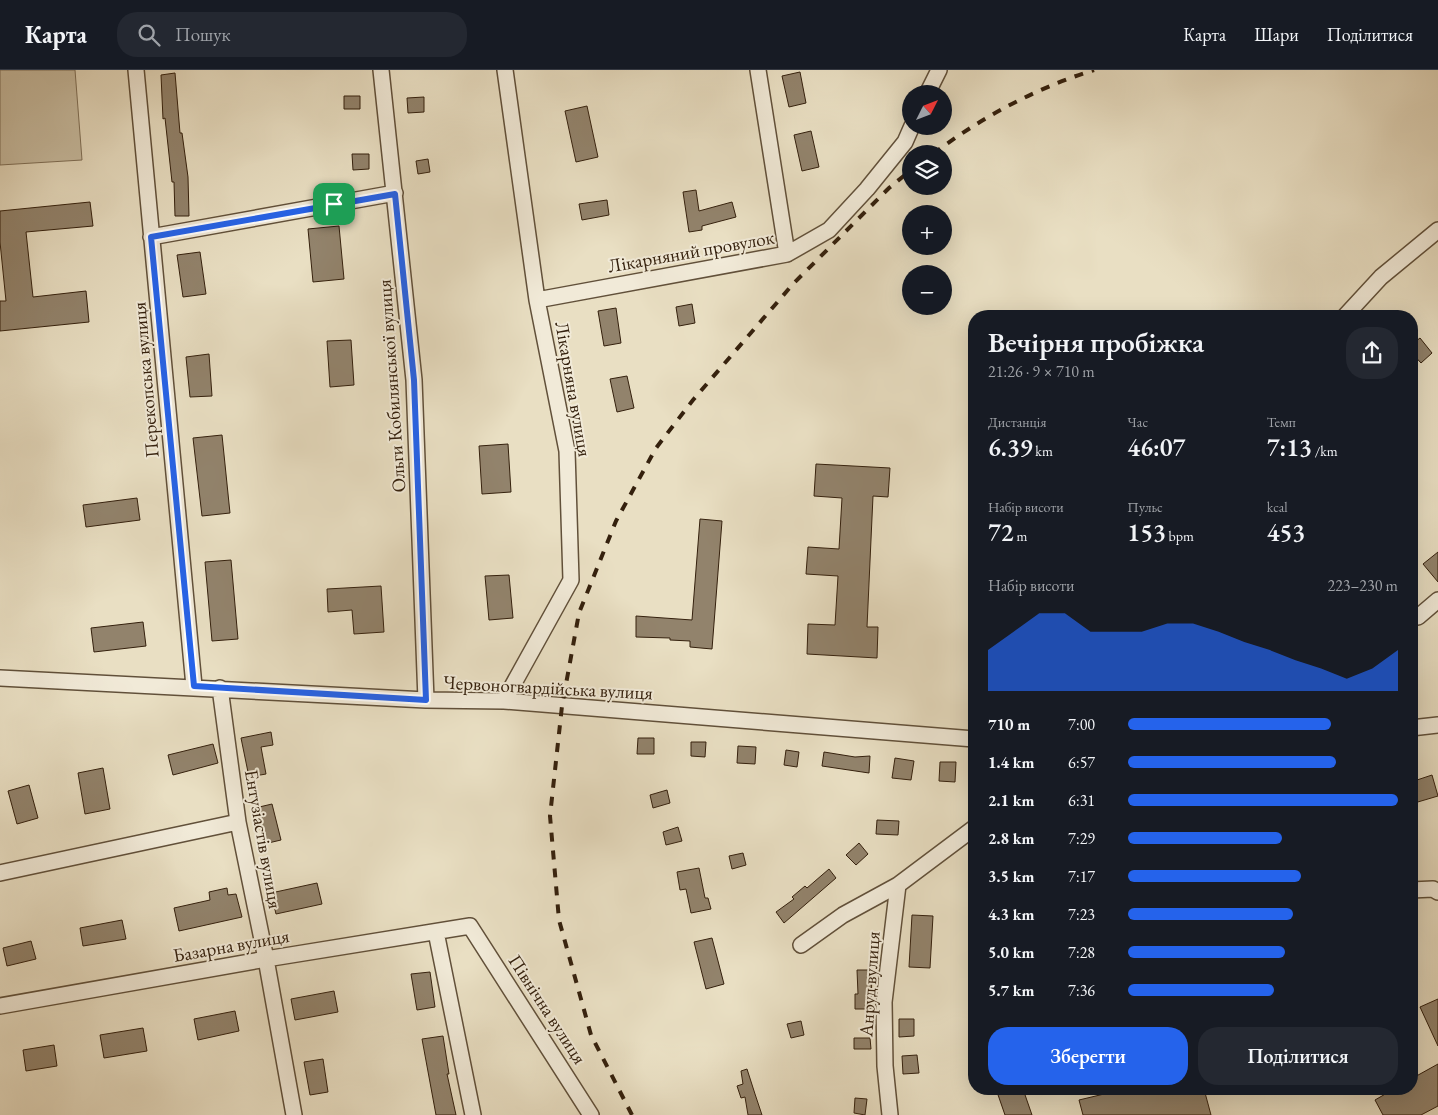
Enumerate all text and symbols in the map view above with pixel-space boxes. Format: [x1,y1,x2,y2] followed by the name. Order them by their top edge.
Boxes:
[117,12,467,57] search box
[25,19,87,50] text: Карта
[135,21,163,49] icon: search
[175,22,231,47] text: Пошук
[1183,23,1226,46] text: Карта
[1254,23,1299,46] text: Шари
[1327,23,1413,46] text: Поділитися
[902,85,952,135] north arrow
[902,85,952,315] map controls
[902,145,952,195] button: layers
[313,183,355,225] pin
[320,190,348,218] icon: arrive
[902,205,952,255] button: +
[606,225,776,278] street label: Лікарняний провулок
[902,265,952,315] button: −
[372,278,411,493] street label: Ольги Кобилянської вулиця
[126,301,165,459] street label: Перекопська вулиця
[549,319,598,459] street label: Лікарняна вулиця
[988,324,1204,360] text: Вечірня пробіжка
[1346,327,1398,379] button: share
[988,361,1095,382] text: 21:26 · 9 × 710 m
[988,413,1046,431] text: Дистанція
[1127,413,1148,431] text: Час
[1267,413,1296,431] text: Темп
[988,431,1033,463] text: 6.39
[1127,431,1185,463] text: 46:07
[1267,431,1312,463] text: 7:13
[1033,442,1053,460] text: km
[1312,442,1338,460] text: /km
[988,498,1064,516] text: Набір висоти
[1127,498,1163,516] text: Пульс
[1267,498,1288,516] text: kcal
[988,516,1014,548] text: 72
[1127,516,1166,548] text: 153
[1267,516,1305,548] text: 453
[1014,527,1027,545] text: m
[1166,527,1194,545] text: bpm
[988,575,1074,596] text: Набір висоти
[1327,575,1398,596] text: 223–230 m
[442,670,654,706] street label: Червоногвардійська вулиця
[988,714,1030,735] text: 710 m
[1068,714,1095,735] text: 7:00
[988,752,1034,773] text: 1.4 km
[1068,752,1095,773] text: 6:57
[239,767,288,911] street label: Ентузіастів вулиця
[988,790,1034,811] text: 2.1 km
[1068,790,1095,811] text: 6:31
[988,828,1034,849] text: 2.8 km
[1068,828,1095,849] text: 7:29
[988,866,1034,887] text: 3.5 km
[1068,866,1095,887] text: 7:17
[988,904,1034,925] text: 4.3 km
[1068,904,1095,925] text: 7:23
[171,923,292,968] street label: Базарна вулиця
[853,930,886,1039] street label: Анруд вулиця
[988,942,1034,963] text: 5.0 km
[1068,942,1095,963] text: 7:28
[503,950,593,1069] street label: Північна вулиця
[988,980,1034,1001] text: 5.7 km
[1068,980,1095,1001] text: 7:36
[988,1027,1188,1085] button: Зберегти
[1198,1027,1398,1085] button: Поділитися

